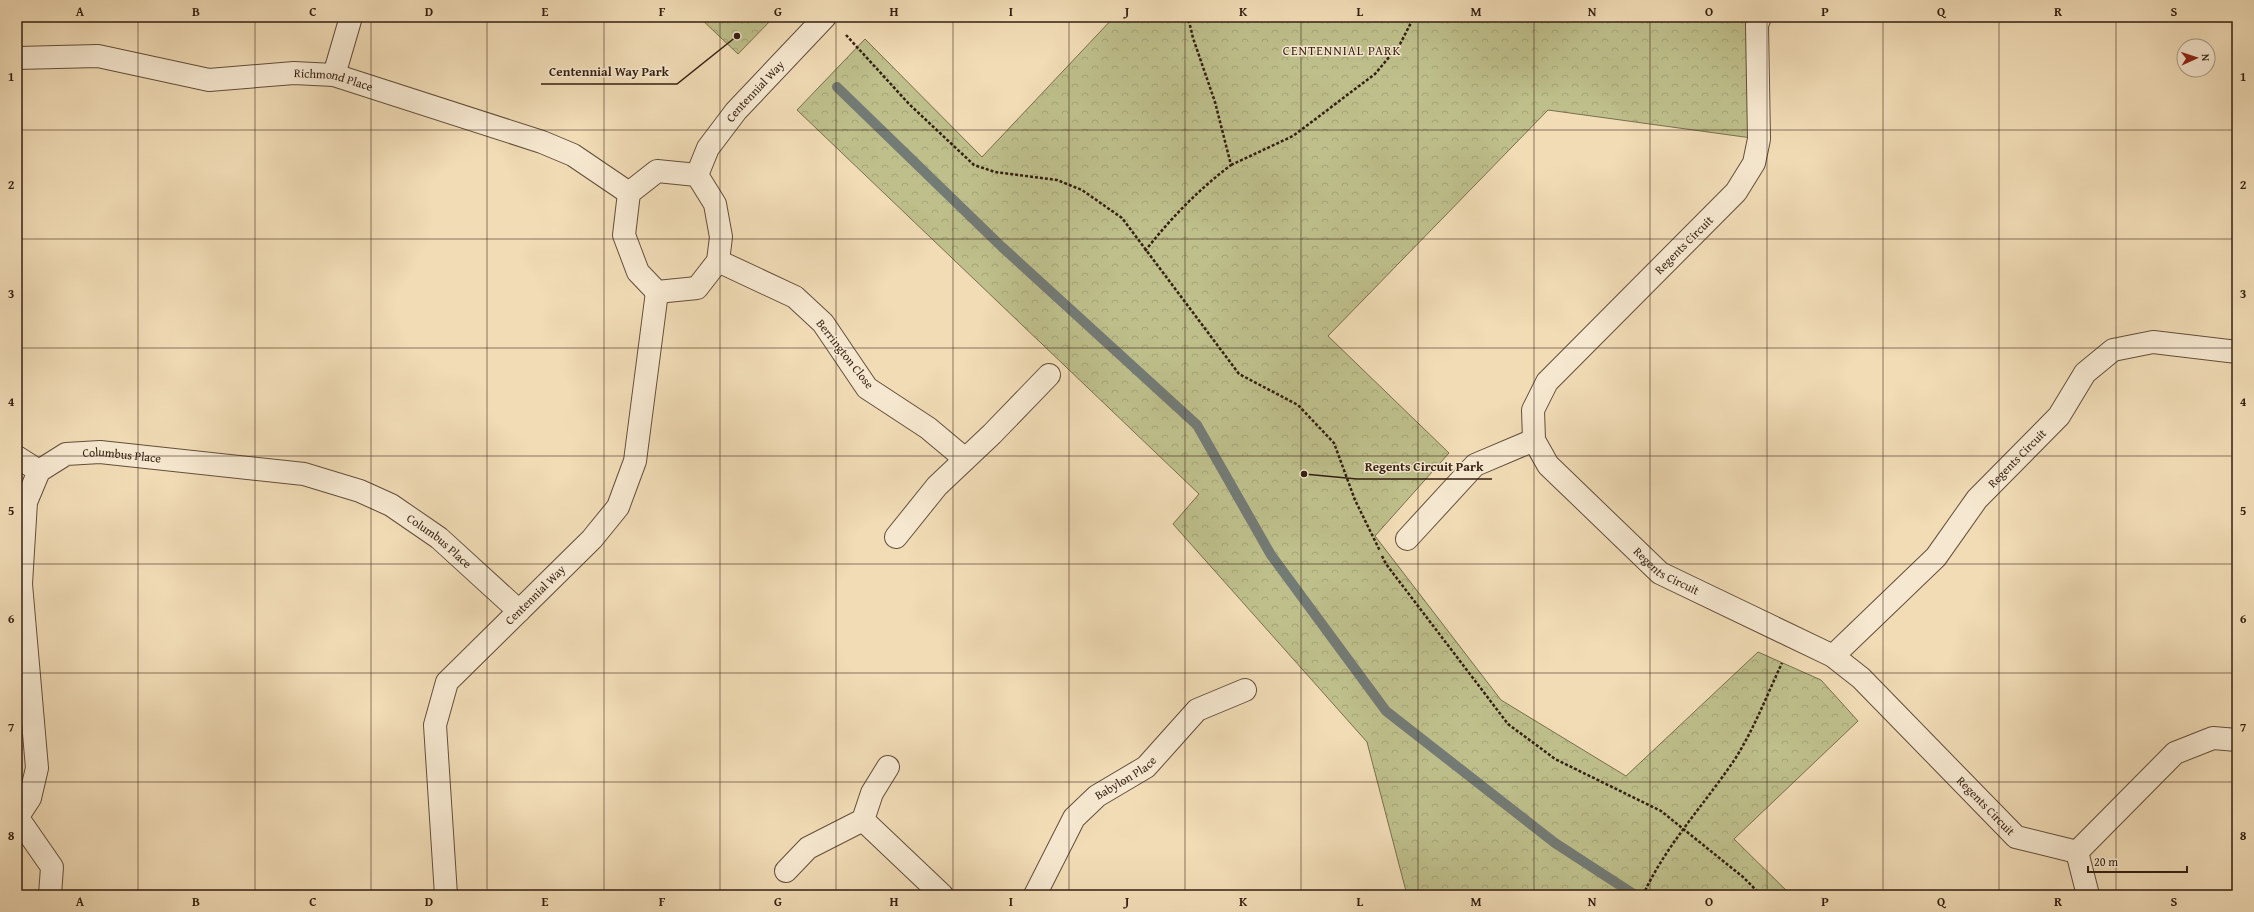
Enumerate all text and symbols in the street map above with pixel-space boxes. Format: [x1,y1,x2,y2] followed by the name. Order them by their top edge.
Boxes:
[76,2,85,21] text: A
[192,2,200,21] text: B
[309,2,317,21] text: C
[425,2,433,21] text: D
[542,2,549,21] text: E
[659,2,666,21] text: F
[774,2,782,21] text: G
[889,2,899,21] text: H
[1009,2,1013,21] text: I
[1123,2,1130,21] text: J
[1239,2,1248,21] text: K
[1357,2,1364,21] text: L
[1470,2,1482,21] text: M
[1588,2,1597,21] text: N
[1705,2,1713,21] text: O
[1821,2,1829,21] text: P
[1937,2,1947,21] text: Q
[2054,2,2063,21] text: R
[2171,2,2178,21] text: S
[2176,38,2216,78] north arrow
[1283,41,1401,60] district label: CENTENNIAL PARK
[2198,53,2214,62] text: N
[722,56,788,125] street label: Centennial Way
[541,59,677,84] callout: Centennial Way Park
[549,62,670,81] text: Centennial Way Park
[294,64,375,95] street label: Richmond Place
[8,67,14,86] text: 1
[2240,67,2246,86] text: 1
[8,175,15,194] text: 2
[2240,175,2247,194] text: 2
[1651,211,1717,278] street label: Regents Circuit
[8,284,14,303] text: 3
[2240,284,2246,303] text: 3
[813,315,878,393] street label: Berrington Close
[8,392,15,411] text: 4
[2240,392,2247,411] text: 4
[1984,424,2050,491] street label: Regents Circuit
[82,443,162,467] street label: Columbus Place
[1357,454,1492,479] callout: Regents Circuit Park
[1365,457,1484,476] text: Regents Circuit Park
[8,501,15,520] text: 5
[2240,501,2247,520] text: 5
[404,509,476,572] street label: Columbus Place
[1630,543,1703,599] street label: Regents Circuit
[501,561,569,628] street label: Centennial Way
[8,609,15,628] text: 6
[2240,609,2247,628] text: 6
[8,718,15,737] text: 7
[2240,718,2247,737] text: 7
[1091,752,1160,803] street label: Babylon Place
[1953,772,2020,840] street label: Regents Circuit
[8,826,15,845] text: 8
[2240,826,2247,845] text: 8
[2088,848,2187,874] scale bar
[2094,853,2118,870] text: 20 m
[76,892,85,911] text: A
[192,892,200,911] text: B
[309,892,317,911] text: C
[425,892,433,911] text: D
[542,892,549,911] text: E
[659,892,666,911] text: F
[774,892,782,911] text: G
[889,892,899,911] text: H
[1009,892,1013,911] text: I
[1123,892,1130,911] text: J
[1239,892,1248,911] text: K
[1357,892,1364,911] text: L
[1470,892,1482,911] text: M
[1588,892,1597,911] text: N
[1705,892,1713,911] text: O
[1821,892,1829,911] text: P
[1937,892,1947,911] text: Q
[2054,892,2063,911] text: R
[2171,892,2178,911] text: S

